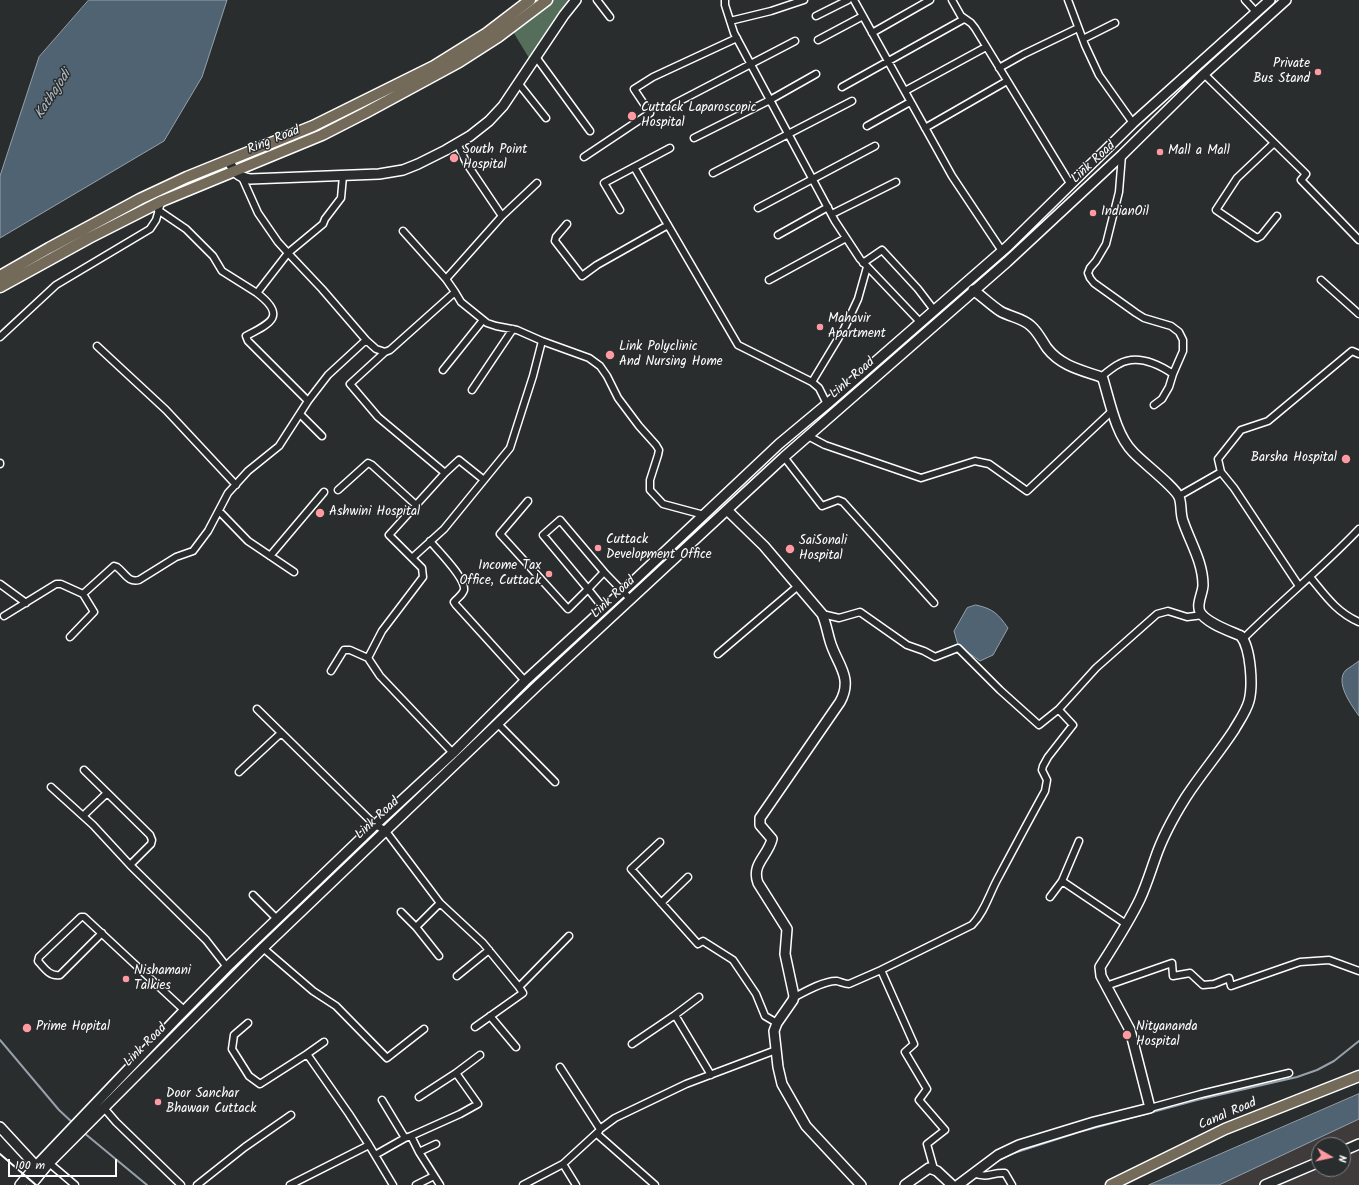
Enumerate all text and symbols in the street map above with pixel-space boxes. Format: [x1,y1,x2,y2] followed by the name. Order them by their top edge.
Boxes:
[1253,57,1310,88] place label: Private Bus Stand
[1313,67,1323,77] marker: Private Bus Stand
[32,68,76,122] water label: Kathajodi
[641,101,756,132] place label: Cuttack Laparoscopic Hospital
[626,110,638,122] marker: Cuttack Laparoscopic Hospital
[246,123,302,159] street label: Ring Road
[1069,139,1119,187] street label: Link Road
[463,143,527,174] place label: South Point Hospital
[1168,144,1230,160] place label: Mall a Mall
[1155,147,1165,157] marker: Mall a Mall
[448,152,460,164] marker: South Point Hospital
[1101,205,1149,221] place label: IndianOil
[1088,208,1098,218] marker: IndianOil
[828,312,886,343] place label: Mahavir Apartment
[815,322,825,332] marker: Mahavir Apartment
[619,340,723,371] place label: Link Polyclinic And Nursing Home
[604,349,616,361] marker: Link Polyclinic And Nursing Home
[827,355,879,403] street label: Link Road
[1251,451,1337,467] place label: Barsha Hospital
[1340,453,1352,465] marker: Barsha Hospital
[329,505,420,521] place label: Ashwini Hospital
[314,507,326,519] marker: Ashwini Hospital
[606,533,712,564] place label: Cuttack Development Office
[799,534,847,565] place label: SaiSonali Hospital
[593,543,603,553] marker: Cuttack Development Office
[784,543,796,555] marker: SaiSonali Hospital
[459,559,541,590] place label: Income Tax Office, Cuttack
[544,569,554,579] marker: Income Tax Office, Cuttack
[589,574,639,622] street label: Link Road
[353,795,403,843] street label: Link Road
[134,964,191,995] place label: Nishamani Talkies
[121,974,131,984] marker: Nishamani Talkies
[36,1020,110,1036] place label: Prime Hopital
[1136,1020,1198,1051] place label: Nityananda Hospital
[121,1021,171,1071] street label: Link Road
[21,1022,33,1034] marker: Prime Hopital
[1121,1029,1133,1041] marker: Nityananda Hospital
[166,1087,256,1118] place label: Door Sanchar Bhawan Cuttack
[1197,1096,1259,1134] street label: Canal Road
[153,1097,163,1107] marker: Door Sanchar Bhawan Cuttack
[1311,1137,1351,1177] north arrow
[10,1151,119,1177] scale bar
[1332,1154,1351,1164] text: N
[15,1156,45,1175] text: 100 m

